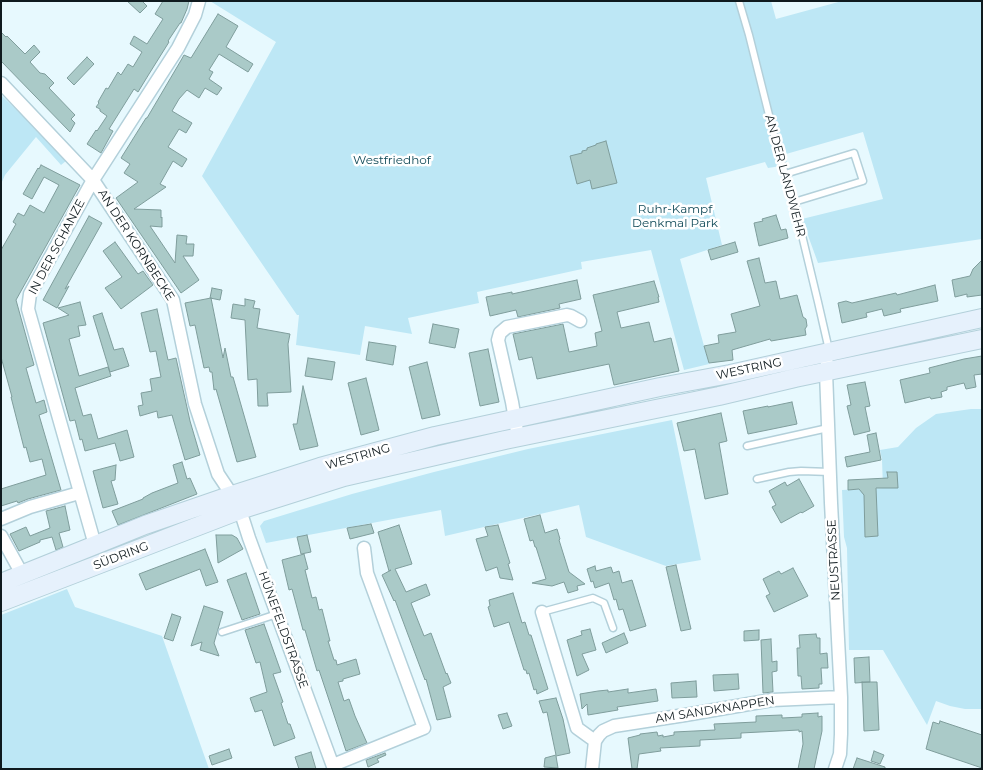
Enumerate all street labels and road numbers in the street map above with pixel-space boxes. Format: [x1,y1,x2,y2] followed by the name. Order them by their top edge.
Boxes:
[762,113,808,239] street label: AN DER LANDWEHR
[95,187,177,303] street label: AN DER KORNBECKE
[26,197,88,297] street label: IN DER SCHANZE
[715,355,783,383] street label: WESTRING
[324,441,392,473] street label: WESTRING
[825,519,843,601] street label: NEUSTRASSE
[91,539,151,573] street label: SÜDRING
[255,569,311,691] street label: HÜNEFELDSTRASSE
[654,693,776,727] street label: AM SANDKNAPPEN

